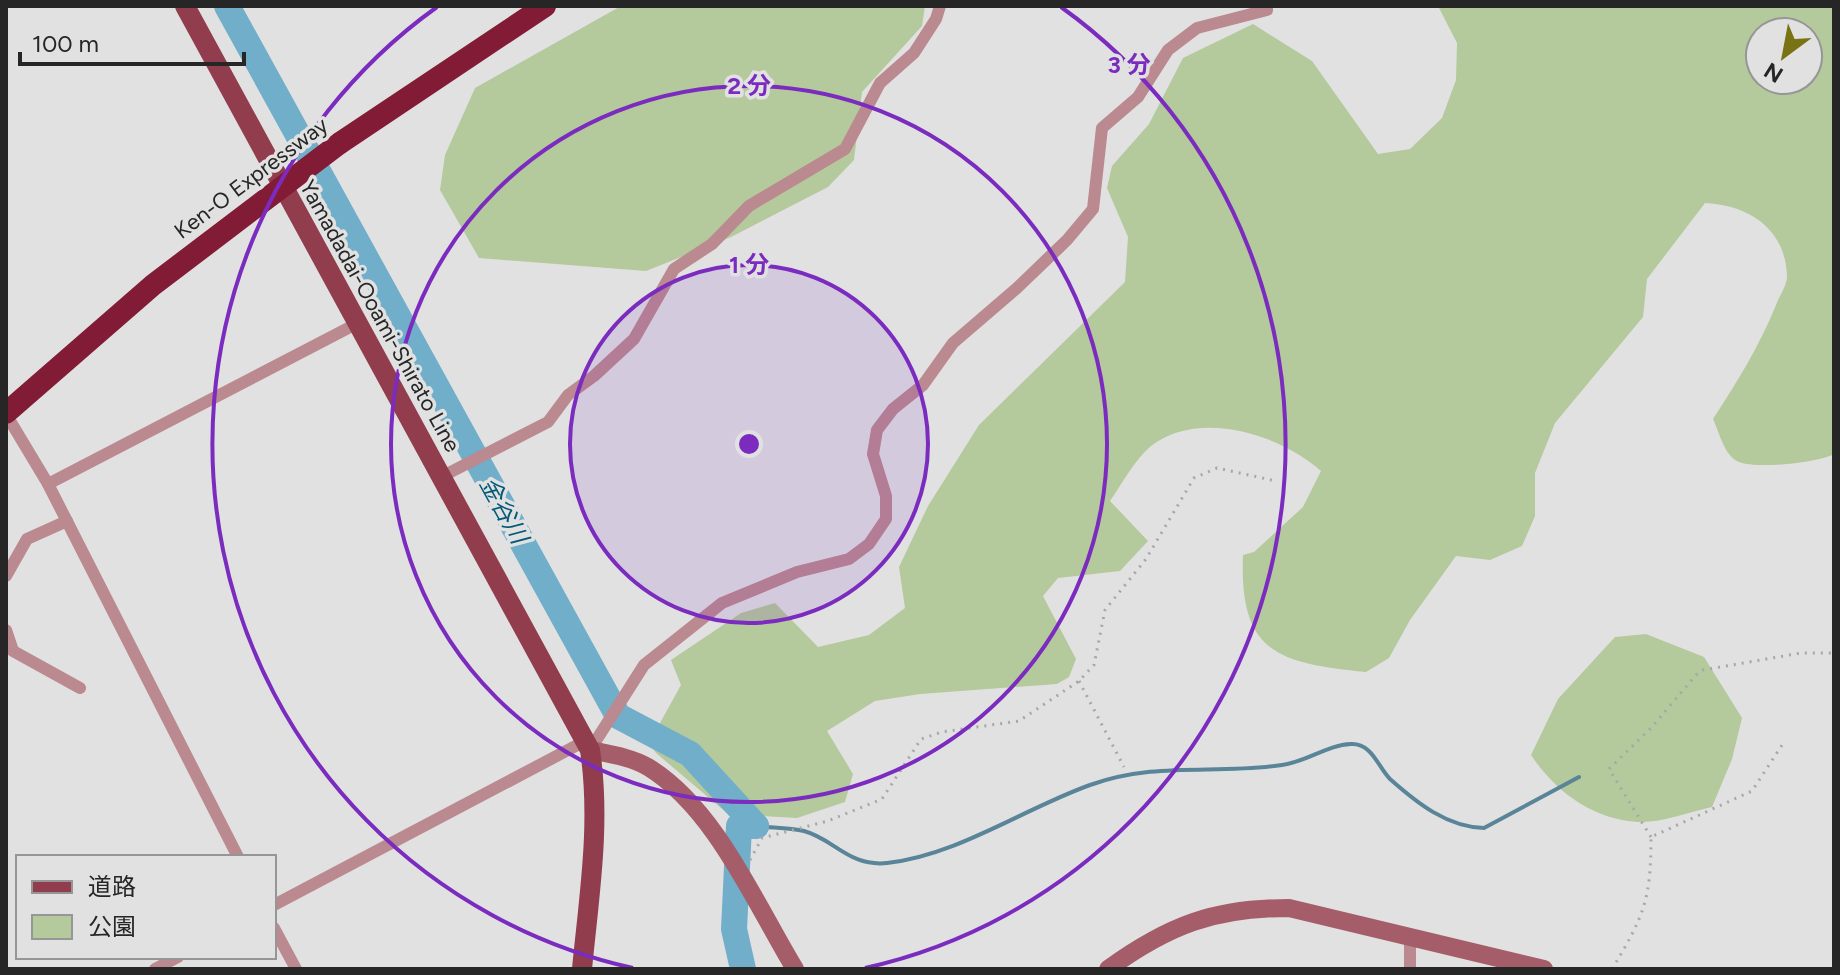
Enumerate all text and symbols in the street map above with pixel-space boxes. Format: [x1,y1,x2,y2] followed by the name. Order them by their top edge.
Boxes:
[20,16,244,66] scale bar
[1744,16,1824,96] north arrow
[32,29,99,58] text: 100 m
[1107,50,1151,79] text: 3 分
[1759,57,1788,88] text: N
[727,71,771,100] text: 2 分
[169,111,333,245] street label: Ken-O Expressway
[294,175,466,457] street label: Yamadadai-Ooami-Shirato Line
[729,250,769,279] text: 1 分
[735,430,763,458] centre of rings
[474,471,536,551] water label: 金谷川
[16,855,276,959] legend
[88,872,136,901] text: 道路
[88,912,136,941] text: 公園

